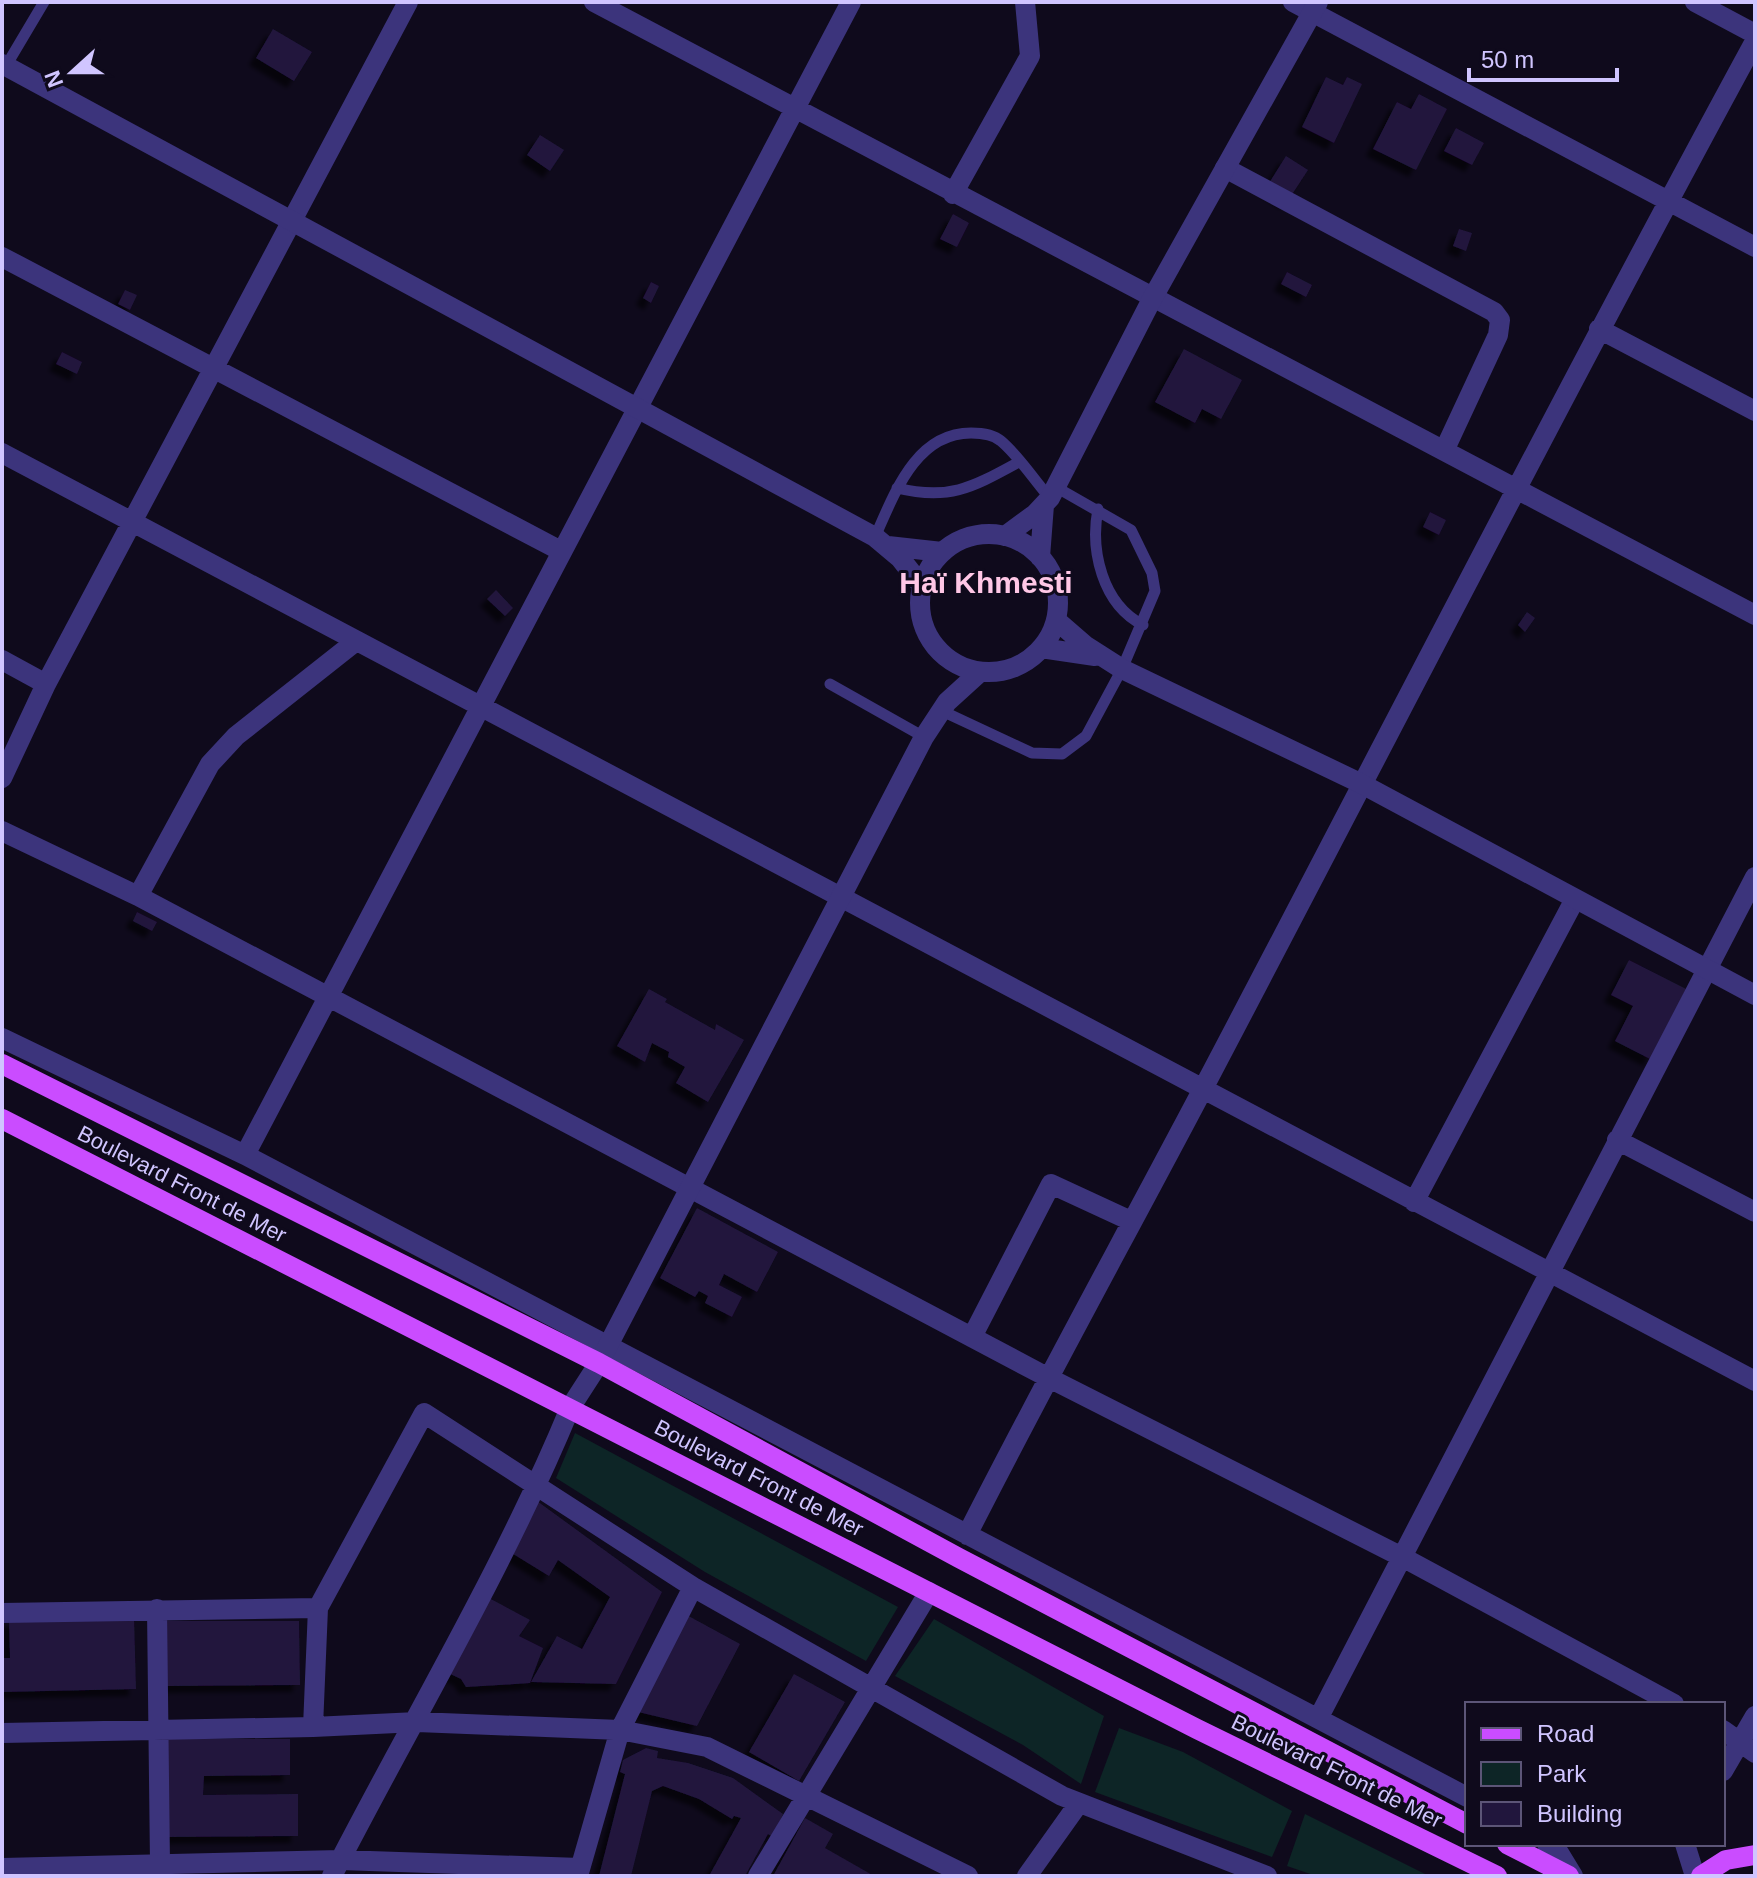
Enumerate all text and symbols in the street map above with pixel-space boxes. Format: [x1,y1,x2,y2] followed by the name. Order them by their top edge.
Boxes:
[32,32,112,112] north arrow
[1469,32,1617,82] scale bar
[1481,46,1534,73] text: 50 m
[39,67,68,91] text: N
[899,566,1073,599] district label: Haï Khmesti
[73,1120,291,1248] street label: Boulevard Front de Mer
[650,1414,868,1542] street label: Boulevard Front de Mer
[1465,1702,1725,1846] legend
[1228,1709,1446,1833] street label: Boulevard Front de Mer
[1537,1720,1594,1747] text: Road
[1537,1760,1587,1787] text: Park
[1537,1800,1622,1827] text: Building

